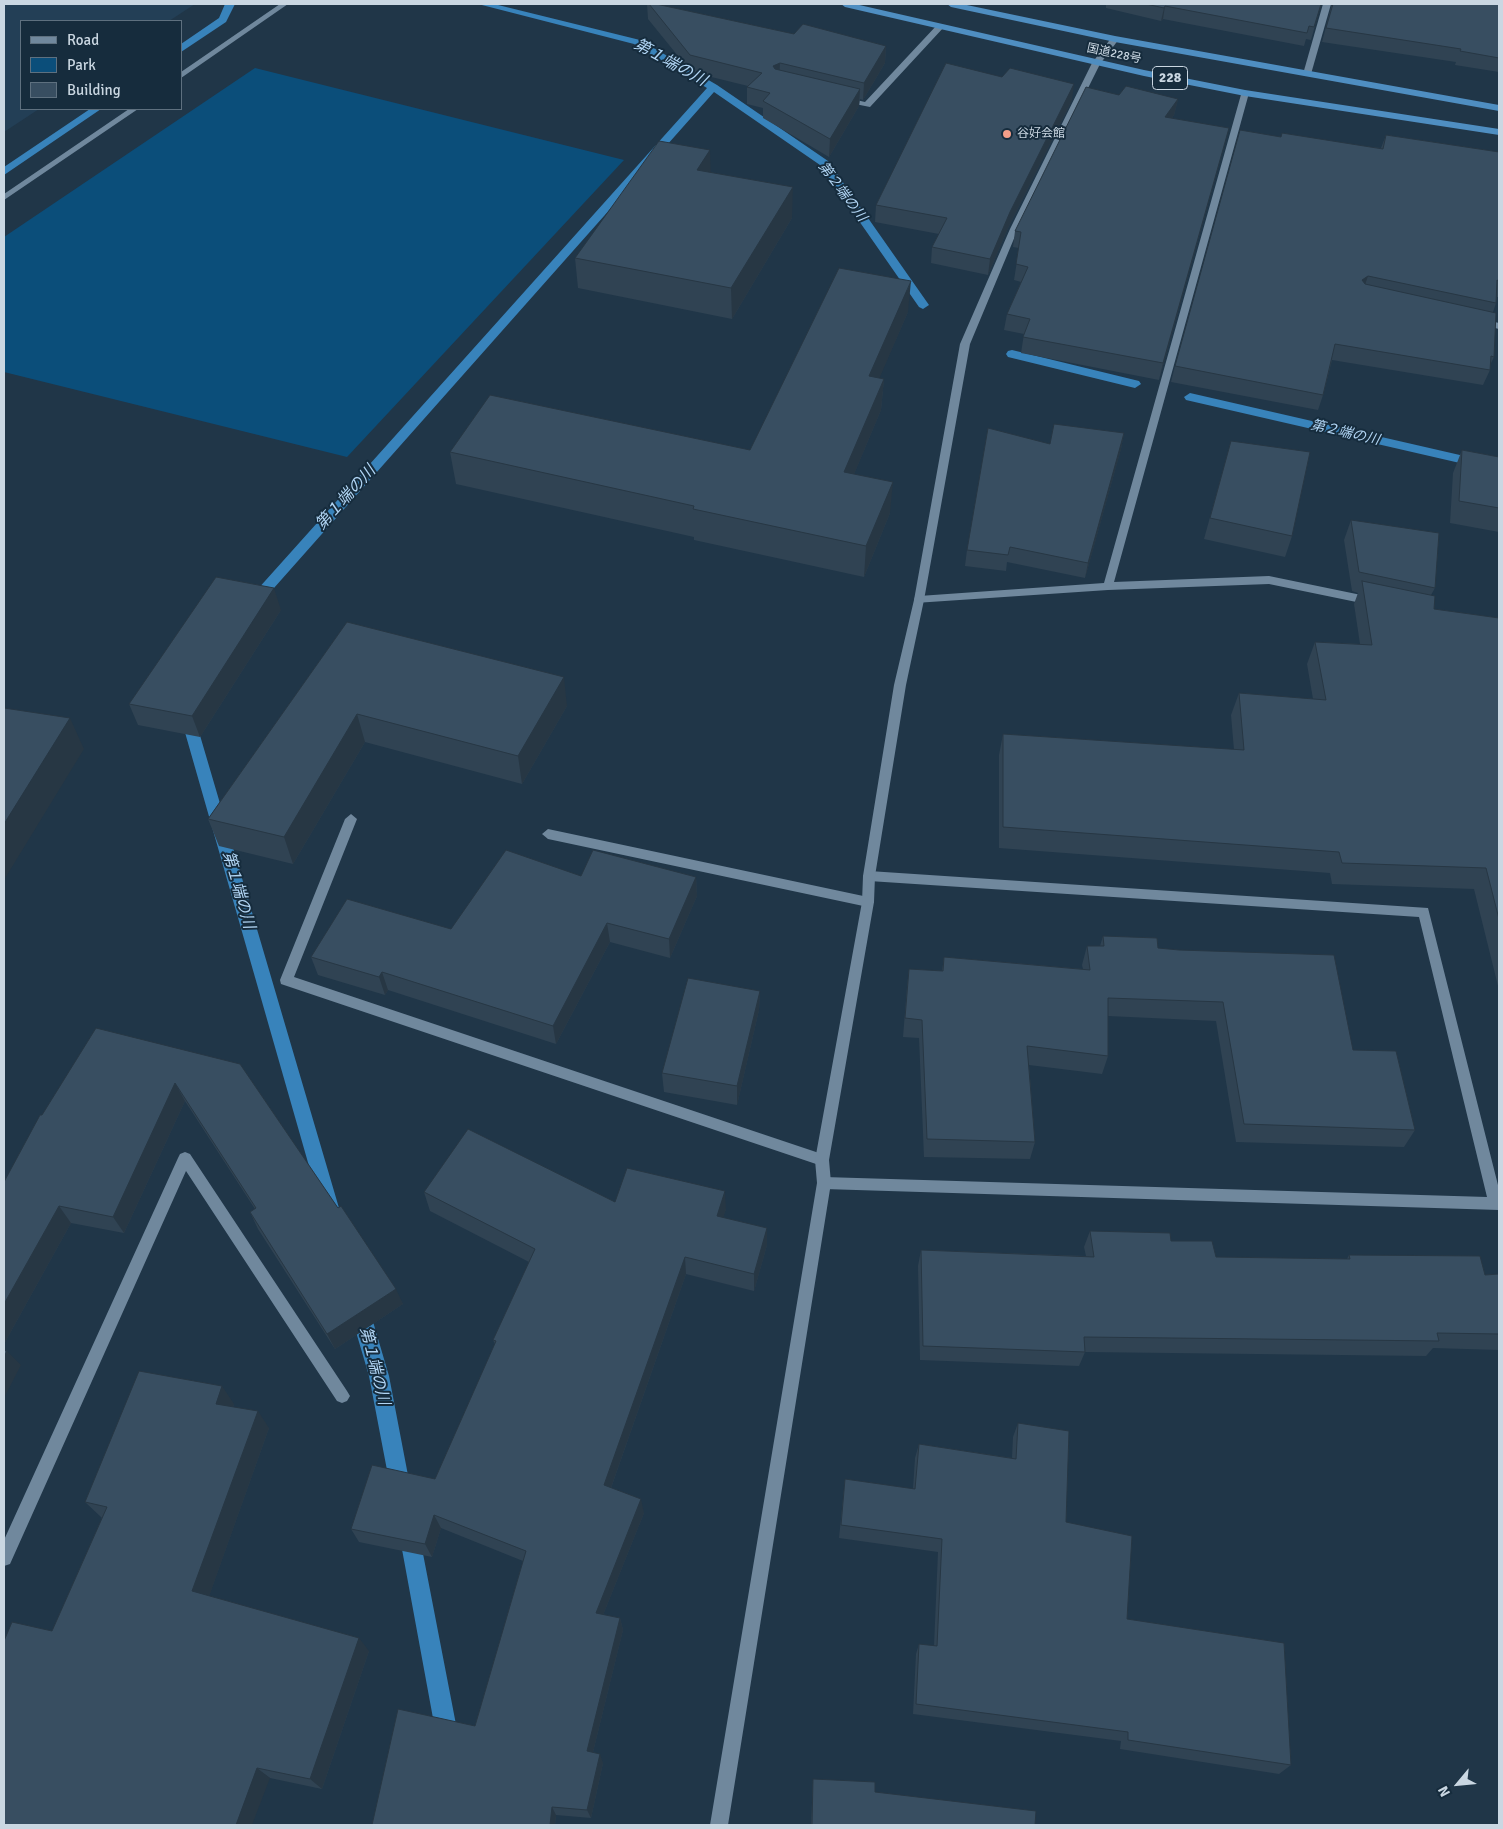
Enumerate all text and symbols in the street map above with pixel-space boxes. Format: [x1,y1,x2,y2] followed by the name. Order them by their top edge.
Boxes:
[20,20,182,110] legend
[67,31,99,49] text: Road
[630,35,710,91] water label: 第１端の川
[1085,41,1143,67] street label: 国道228号
[67,56,96,74] text: Park
[1152,66,1188,90] road number: 228
[67,81,121,99] text: Building
[1017,127,1065,141] place label: 谷好会館
[1001,128,1013,140] marker: 谷好会館
[814,159,870,225] water label: 第２端の川
[1309,417,1381,449] water label: 第２端の川
[312,462,380,534] water label: 第１端の川
[218,849,258,931] water label: 第１端の川
[355,1325,393,1407] water label: 第１端の川
[1433,1759,1483,1809] north arrow
[1435,1783,1454,1800] text: N

